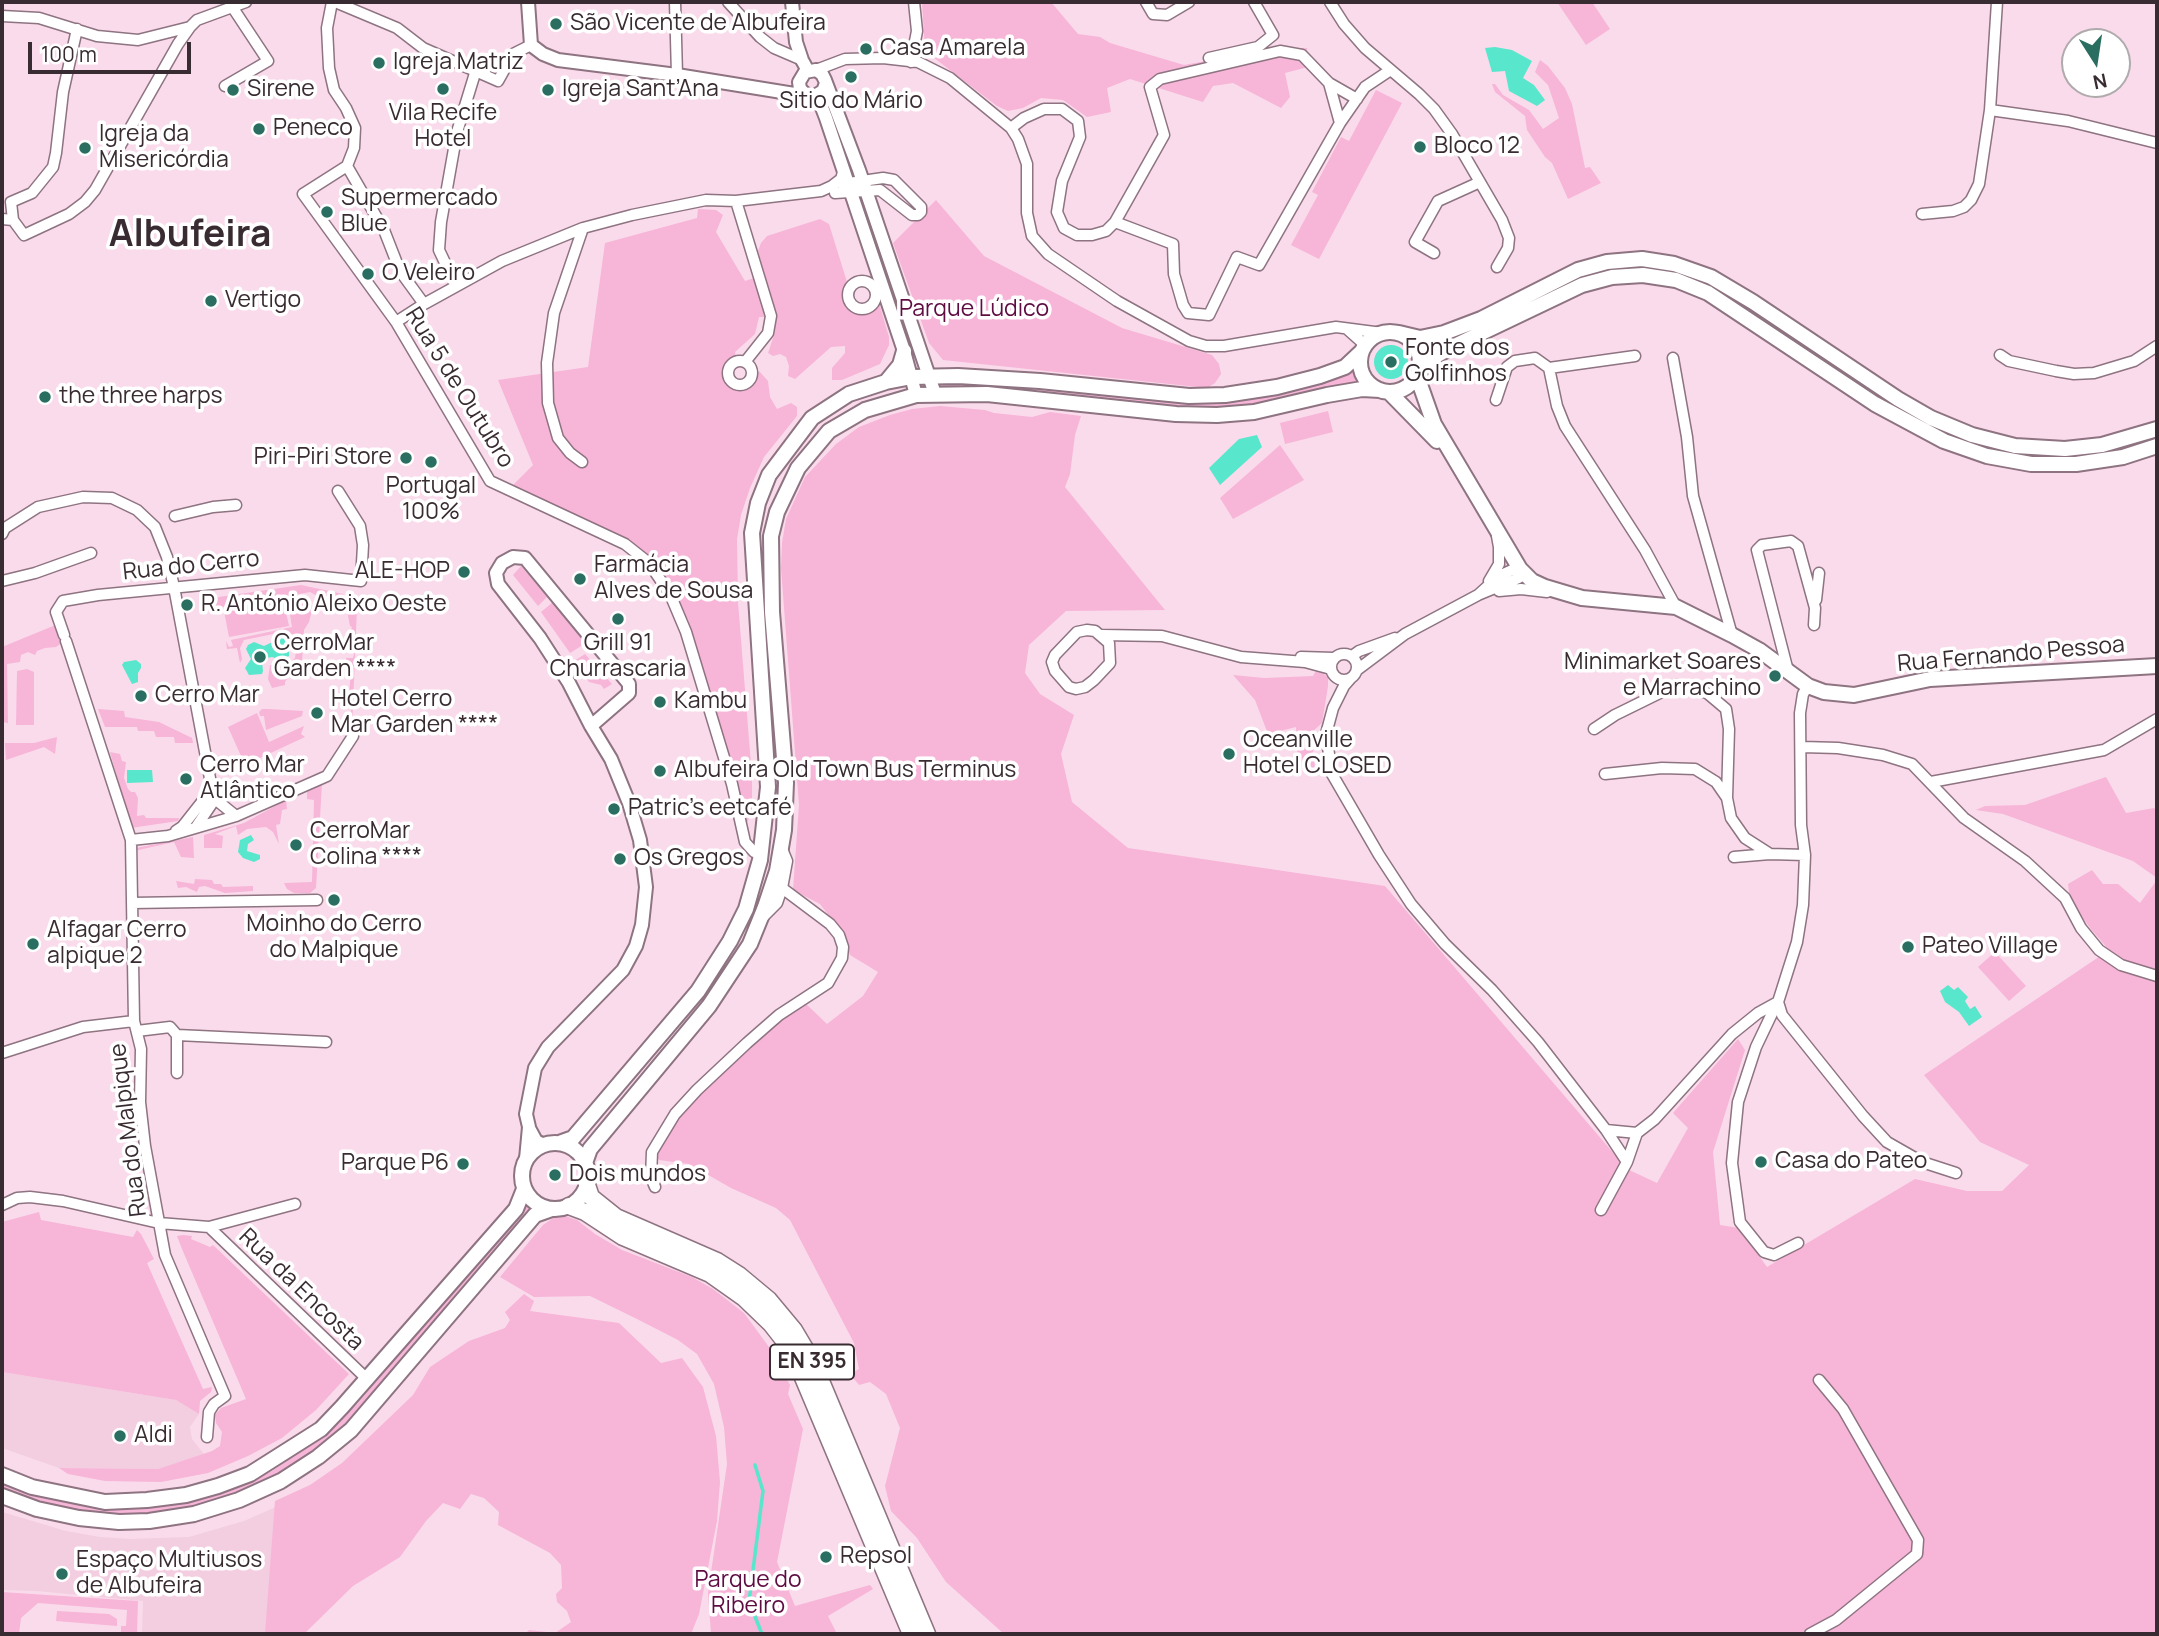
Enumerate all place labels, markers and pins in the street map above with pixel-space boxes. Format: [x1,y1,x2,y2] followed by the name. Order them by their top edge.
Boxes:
[570,10,826,38] place label: São Vicente de Albufeira
[548,16,564,32] marker: São Vicente de Albufeira
[880,35,1025,63] place label: Casa Amarela
[858,41,874,57] marker: Casa Amarela
[393,49,524,77] place label: Igreja Matriz
[371,55,387,71] marker: Igreja Matriz
[843,69,859,85] marker: Sitio do Mário
[247,76,315,104] place label: Sirene
[562,76,719,104] place label: Igreja Sant’Ana
[435,81,451,97] marker: Vila Recife Hotel
[225,82,241,98] marker: Sirene
[540,82,556,98] marker: Igreja Sant’Ana
[779,88,923,116] place label: Sitio do Mário
[389,100,497,154] place label: Vila Recife Hotel
[273,115,353,143] place label: Peneco
[99,121,229,175] place label: Igreja da Misericórdia
[251,121,267,137] marker: Peneco
[1434,133,1520,161] place label: Bloco 12
[1412,139,1428,155] marker: Bloco 12
[77,140,93,156] marker: Igreja da Misericórdia
[341,185,498,239] place label: Supermercado Blue
[319,204,335,220] marker: Supermercado Blue
[382,260,475,288] place label: O Veleiro
[360,266,376,282] marker: O Veleiro
[225,287,301,315] place label: Vertigo
[203,293,219,309] marker: Vertigo
[1405,335,1509,389] place label: Fonte dos Golfinhos
[1383,354,1399,370] marker: Fonte dos Golfinhos
[59,383,223,411] place label: the three harps
[37,389,53,405] marker: the three harps
[254,444,392,472] place label: Piri-Piri Store
[398,450,414,466] marker: Piri-Piri Store
[423,454,439,470] marker: Portugal 100%
[386,473,476,527] place label: Portugal 100%
[594,552,753,606] place label: Farmácia Alves de Sousa
[355,558,450,586] place label: ALE-HOP
[456,564,472,580] marker: ALE-HOP
[572,571,588,587] marker: Farmácia Alves de Sousa
[201,591,447,619] place label: R. António Aleixo Oeste
[179,597,195,613] marker: R. António Aleixo Oeste
[610,611,626,627] marker: Grill 91 Churrascaria
[274,630,396,684] place label: CerroMar Garden ****
[550,630,686,684] place label: Grill 91 Churrascaria
[252,649,268,665] marker: CerroMar Garden ****
[1564,649,1761,703] place label: Minimarket Soares e Marrachino
[1767,668,1783,684] marker: Minimarket Soares e Marrachino
[155,682,260,710] place label: Cerro Mar
[331,686,498,740] place label: Hotel Cerro Mar Garden ****
[133,688,149,704] marker: Cerro Mar
[674,688,747,716] place label: Kambu
[652,694,668,710] marker: Kambu
[309,705,325,721] marker: Hotel Cerro Mar Garden ****
[1243,727,1392,781] place label: Oceanville Hotel CLOSED
[1221,746,1237,762] marker: Oceanville Hotel CLOSED
[200,752,305,806] place label: Cerro Mar Atlântico
[674,757,1016,785] place label: Albufeira Old Town Bus Terminus
[652,763,668,779] marker: Albufeira Old Town Bus Terminus
[178,771,194,787] marker: Cerro Mar Atlântico
[628,795,792,823] place label: Patric’s eetcafé
[606,801,622,817] marker: Patric’s eetcafé
[310,818,422,872] place label: CerroMar Colina ****
[288,837,304,853] marker: CerroMar Colina ****
[634,845,744,873] place label: Os Gregos
[612,851,628,867] marker: Os Gregos
[326,892,342,908] marker: Moinho do Cerro do Malpique
[246,911,422,965] place label: Moinho do Cerro do Malpique
[47,917,187,971] place label: Alfagar Cerro alpique 2
[1922,933,2058,961] place label: Pateo Village
[25,936,41,952] marker: Alfagar Cerro alpique 2
[1900,939,1916,955] marker: Pateo Village
[1775,1148,1927,1176] place label: Casa do Pateo
[341,1150,449,1178] place label: Parque P6
[1753,1154,1769,1170] marker: Casa do Pateo
[455,1156,471,1172] marker: Parque P6
[569,1161,706,1189] place label: Dois mundos
[547,1167,563,1183] marker: Dois mundos
[134,1422,173,1450] place label: Aldi
[112,1428,128,1444] marker: Aldi
[840,1543,912,1571] place label: Repsol
[76,1547,262,1601] place label: Espaço Multiusos de Albufeira
[818,1549,834,1565] marker: Repsol
[54,1566,70,1582] marker: Espaço Multiusos de Albufeira

